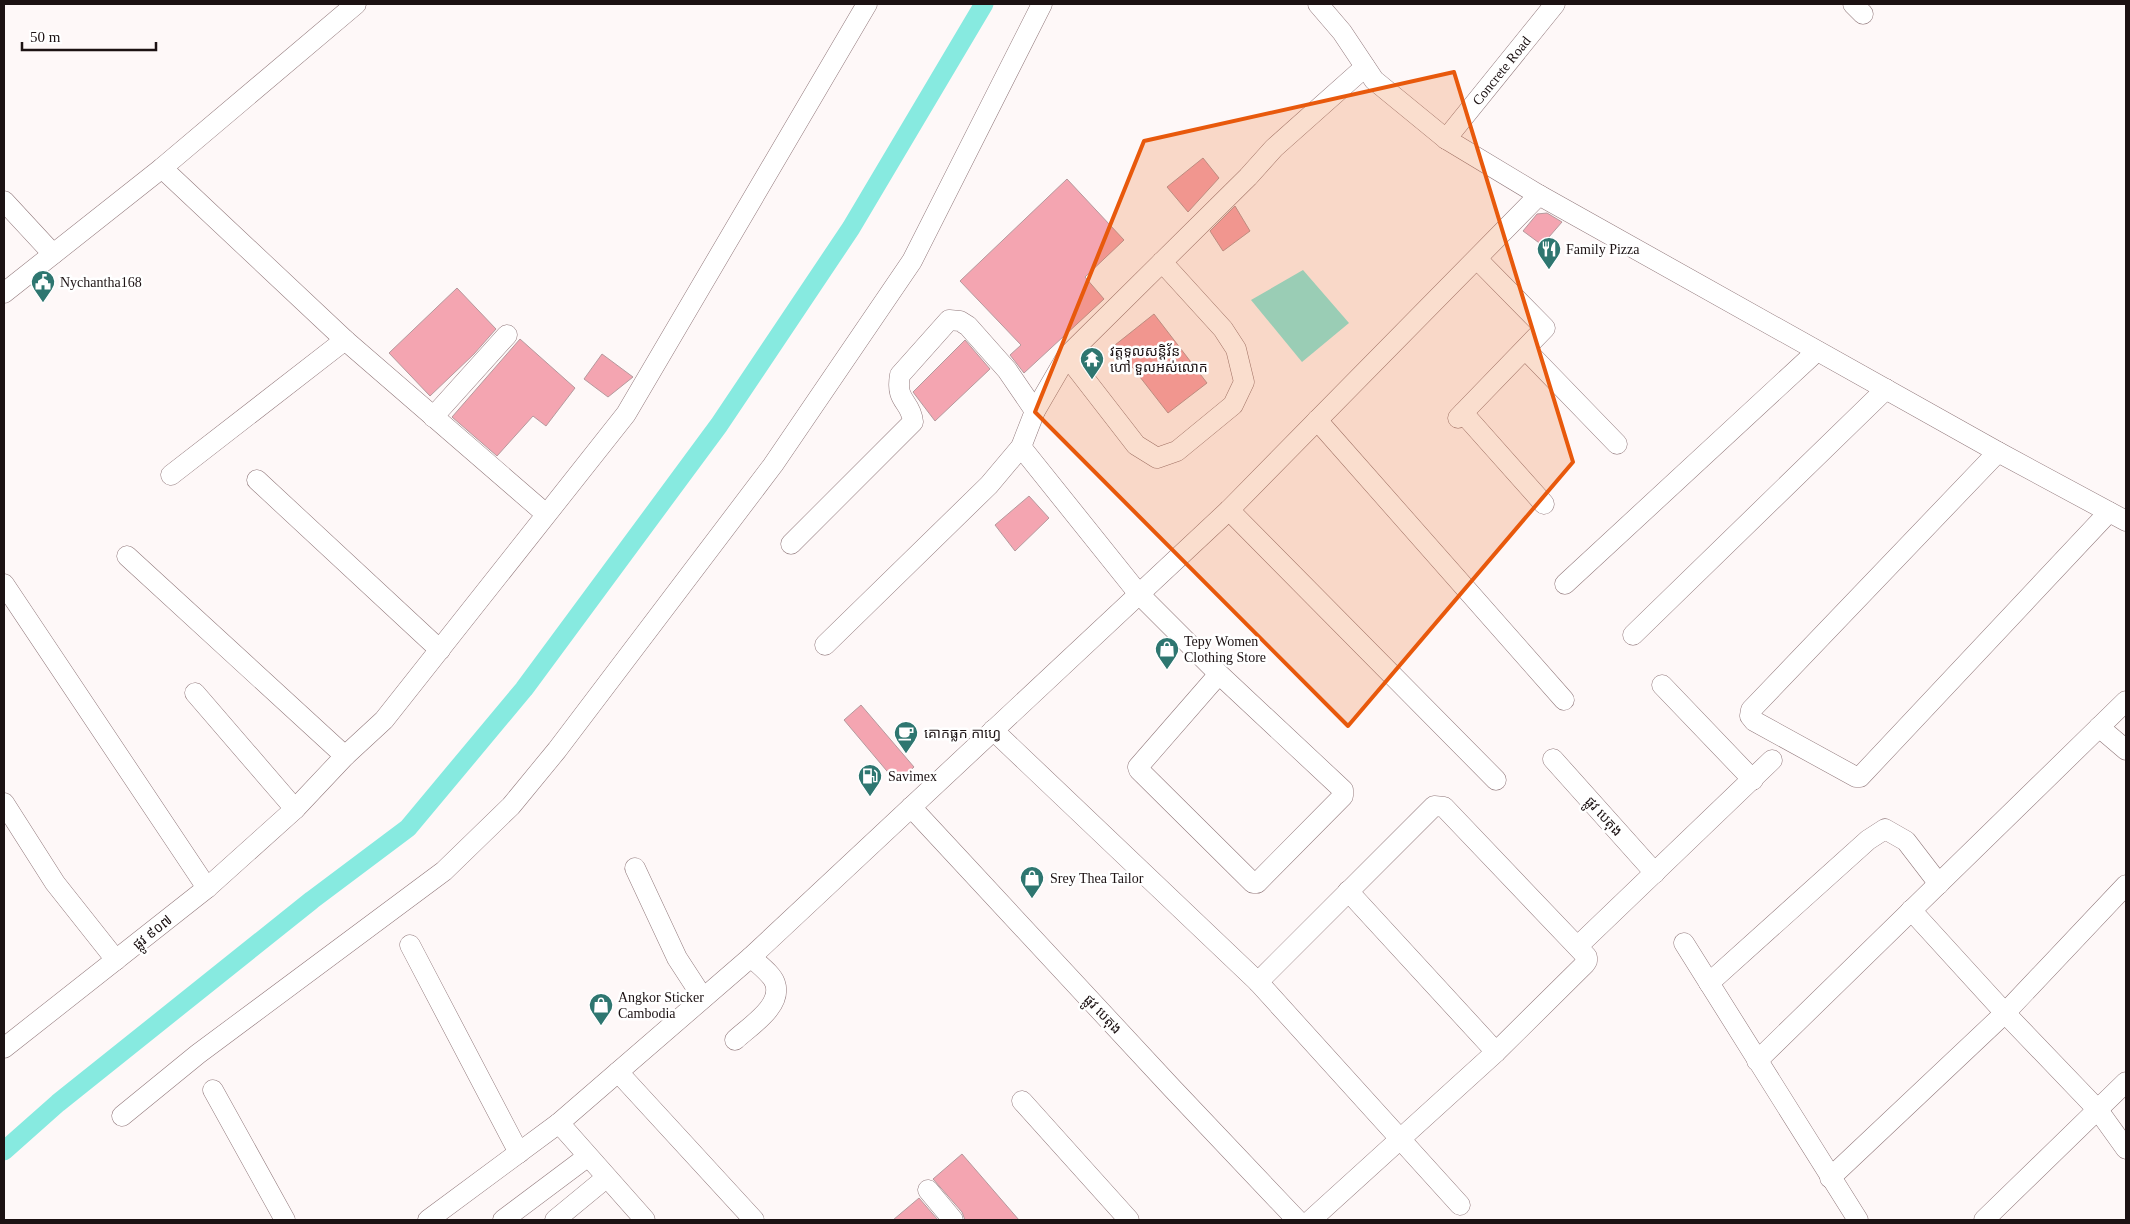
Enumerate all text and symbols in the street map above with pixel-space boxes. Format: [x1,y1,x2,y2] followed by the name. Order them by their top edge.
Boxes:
[22,20,156,52] scale bar
[30,29,61,45] text: 50 m
[1470,34,1534,108] street label: Concrete Road
[1536,236,1562,270] restaurant icon: Family Pizza
[1566,242,1640,257] place label: Family Pizza
[30,269,56,303] public building icon: Nychantha168
[60,275,142,290] place label: Nychantha168
[1110,342,1208,375] place label: វត្តទូលសន្តិវ័ន ហៅ ទួលអស់លោក
[1079,346,1105,380] temple icon: វត្តទូលសន្តិវ័ន ហៅ ទួលអស់លោក
[1184,634,1266,665] place label: Tepy Women Clothing Store
[1154,636,1180,670] shop icon: Tepy Women Clothing Store
[893,720,919,754] cafe icon: គោកធ្លក កាហ្វេ
[924,726,1001,742] place label: គោកធ្លក កាហ្វេ
[857,763,883,797] fuel station icon: Savimex
[888,769,937,784] place label: Savimex
[1579,794,1625,842] street label: ផ្លូវ បេតុង
[1019,865,1045,899] shop icon: Srey Thea Tailor
[1050,871,1144,886] place label: Srey Thea Tailor
[130,912,177,956] street label: ផ្លូវ ៩០៧
[618,990,704,1021] place label: Angkor Sticker Cambodia
[588,992,614,1026] shop icon: Angkor Sticker Cambodia
[1078,992,1124,1040] street label: ផ្លូវ បេតុង

